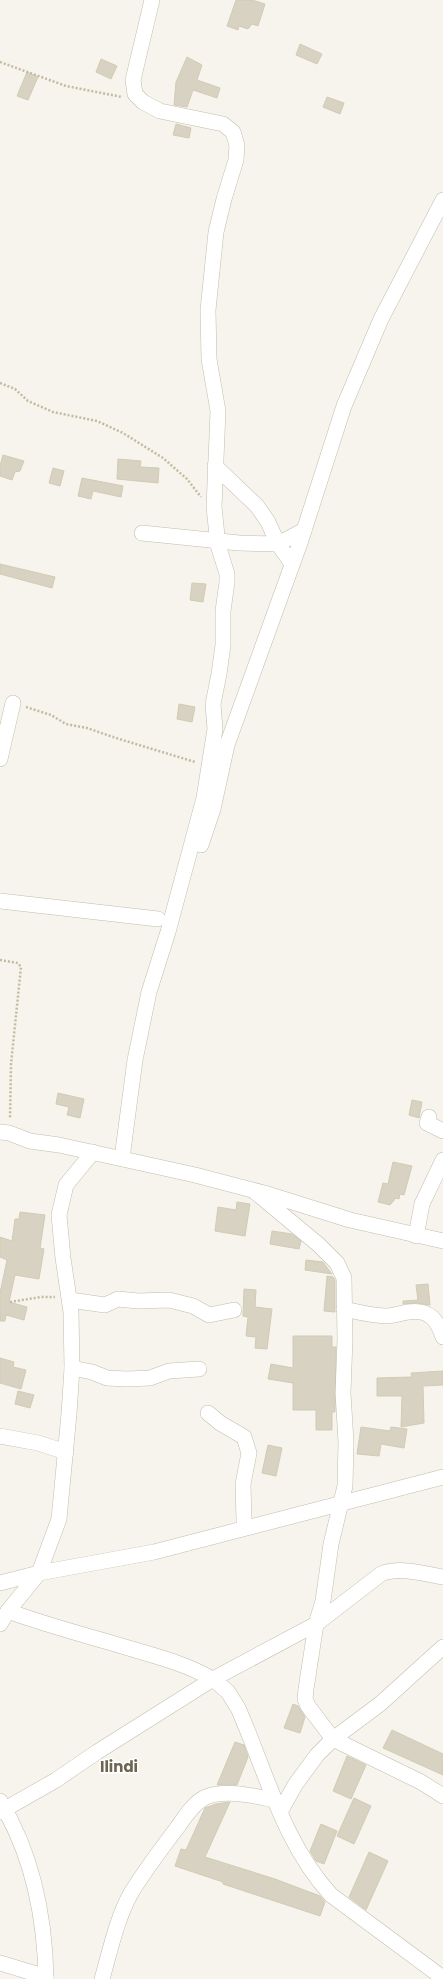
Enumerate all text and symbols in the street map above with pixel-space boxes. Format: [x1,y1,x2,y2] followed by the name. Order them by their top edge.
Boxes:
[100,1756,138,1777] district label: Ilindi

